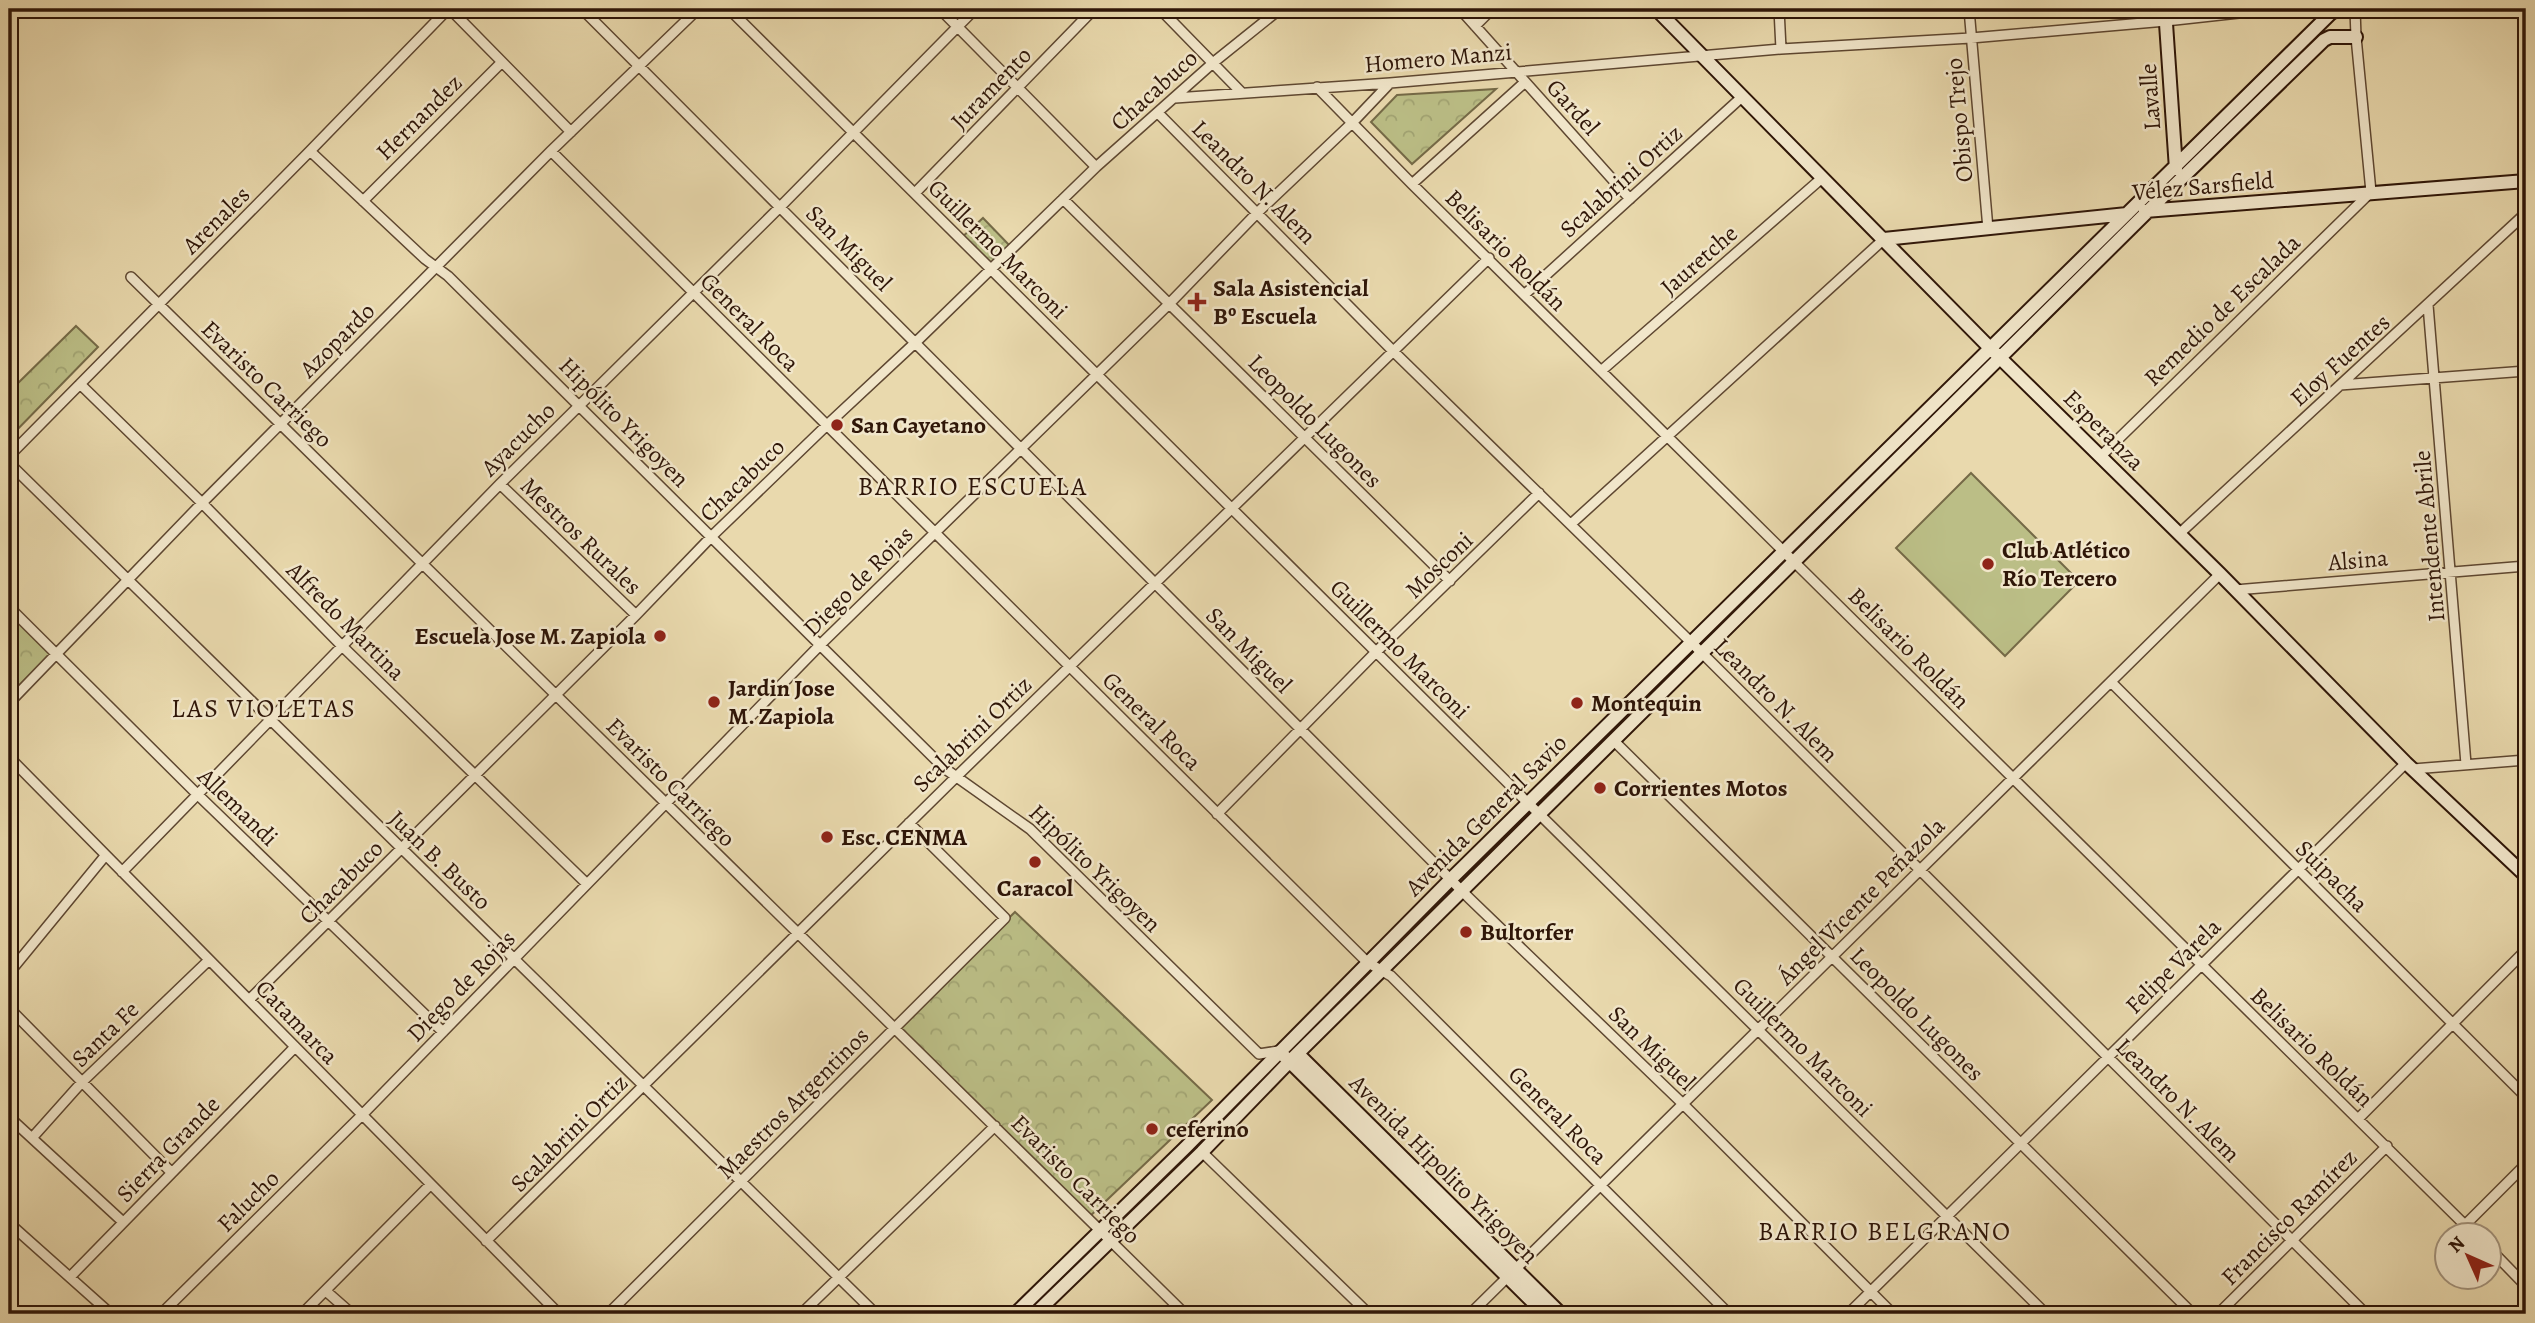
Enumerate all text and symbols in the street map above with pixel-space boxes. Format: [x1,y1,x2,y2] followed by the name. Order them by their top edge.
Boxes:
[1363,36,1513,80] street label: Homero Manzi
[943,39,1039,137] street label: Juramento
[1104,42,1205,138] street label: Chacabuco
[1938,56,1980,183] street label: Obispo Trejo
[2132,63,2168,131] street label: Lavalle
[369,67,469,167] street label: Hernandez
[1539,72,1607,142] street label: Gardel
[1185,113,1323,251] street label: Leandro N. Alem
[1553,117,1689,245] street label: Scalabrini Ortiz
[2130,164,2275,208] street label: Vélez Sarsfield
[921,172,1075,326] street label: Guillermo Marconi
[174,179,257,262] street label: Arenales
[1438,182,1574,318] street label: Belisario Roldán
[799,198,899,298] street label: San Miguel
[1654,218,1744,302] street label: Jauretche
[2137,226,2308,393] street label: Remedio de Escalada
[693,265,807,379] street label: General Roca
[1213,272,1369,332] place label: Sala Asistencial Bº Escuela
[1187,292,1207,312] marker: Sala Asistencial Bº Escuela
[292,295,382,385] street label: Azopardo
[2283,306,2397,414] street label: Eloy Fuentes
[194,313,340,455] street label: Evaristo Carriego
[1241,347,1389,495] street label: Leopoldo Lugones
[552,350,696,494] street label: Hipólito Yrigoyen
[2056,382,2152,478] street label: Esperanza
[473,395,562,484] street label: Ayacucho
[851,409,986,441] place label: San Cayetano
[829,417,845,433] marker: San Cayetano
[692,431,792,529] street label: Chacabuco
[2406,449,2452,623] street label: Intendente Abrile
[858,469,1088,504] district label: BARRIO ESCUELA
[513,470,649,602] street label: Mestros Rurales
[796,519,920,643] street label: Diego de Rojas
[1398,525,1480,605] street label: Mosconi
[2002,534,2131,594] place label: Club Atlético Río Tercero
[2326,541,2390,579] street label: Alsina
[279,554,413,688] street label: Alfredo Martina
[1980,556,1996,572] marker: Club Atlético Río Tercero
[1323,572,1477,726] street label: Guillermo Marconi
[1841,580,1977,716] street label: Belisario Roldán
[1199,600,1299,700] street label: San Miguel
[414,620,646,652] place label: Escuela Jose M. Zapiola
[652,628,668,644] marker: Escuela Jose M. Zapiola
[1707,631,1845,769] street label: Leandro N. Alem
[1095,664,1209,778] street label: General Roca
[905,669,1039,799] street label: Scalabrini Ortiz
[728,672,835,732] place label: Jardin Jose M. Zapiola
[1591,687,1702,719] place label: Montequin
[171,691,357,726] district label: LAS VIOLETAS
[706,694,722,710] marker: Jardin Jose M. Zapiola
[1569,695,1585,711] marker: Montequin
[599,710,743,854] street label: Evaristo Carriego
[1397,727,1574,904] street label: Avenida General Savio
[190,760,285,853] street label: Allemandi
[1614,772,1787,804] place label: Corrientes Motos
[1592,780,1608,796] marker: Corrientes Motos
[1022,797,1168,939] street label: Hipólito Yrigoyen
[382,803,498,917] street label: Juan B. Busto
[1769,809,1953,993] street label: Ángel Vicente Peñazola
[841,821,968,853] place label: Esc. CENMA
[819,829,835,845] marker: Esc. CENMA
[292,833,390,931] street label: Chacabuco
[2289,833,2376,920] street label: Suipacha
[1027,854,1043,870] marker: Caracol
[997,872,1074,904] place label: Caracol
[2118,910,2229,1021] street label: Felipe Varela
[1480,916,1574,948] place label: Bultorfer
[399,923,523,1049] street label: Diego de Rojas
[1458,924,1474,940] marker: Bultorfer
[1843,940,1991,1088] street label: Leopoldo Lugones
[1726,970,1880,1124] street label: Guillermo Marconi
[248,973,346,1072] street label: Catamarca
[2243,980,2381,1114] street label: Belisario Roldán
[64,994,146,1074] street label: Santa Fe
[1601,998,1703,1098] street label: San Miguel
[710,1020,876,1186] street label: Maestros Argentinos
[2109,1031,2247,1169] street label: Leandro N. Alem
[1501,1058,1615,1172] street label: General Roca
[503,1067,635,1199] street label: Scalabrini Ortiz
[1342,1067,1546,1271] street label: Avenida Hipolito Yrigoyen
[109,1089,227,1209] street label: Sierra Grande
[1004,1107,1148,1251] street label: Evaristo Carriego
[1166,1113,1249,1145] place label: ceferino
[1144,1121,1160,1137] marker: ceferino
[2214,1142,2364,1292] street label: Francisco Ramírez
[210,1163,286,1239] street label: Falucho
[1758,1214,2012,1249] district label: BARRIO BELGRANO
[2434,1222,2504,1292] north arrow
[2443,1230,2471,1259] text: N

